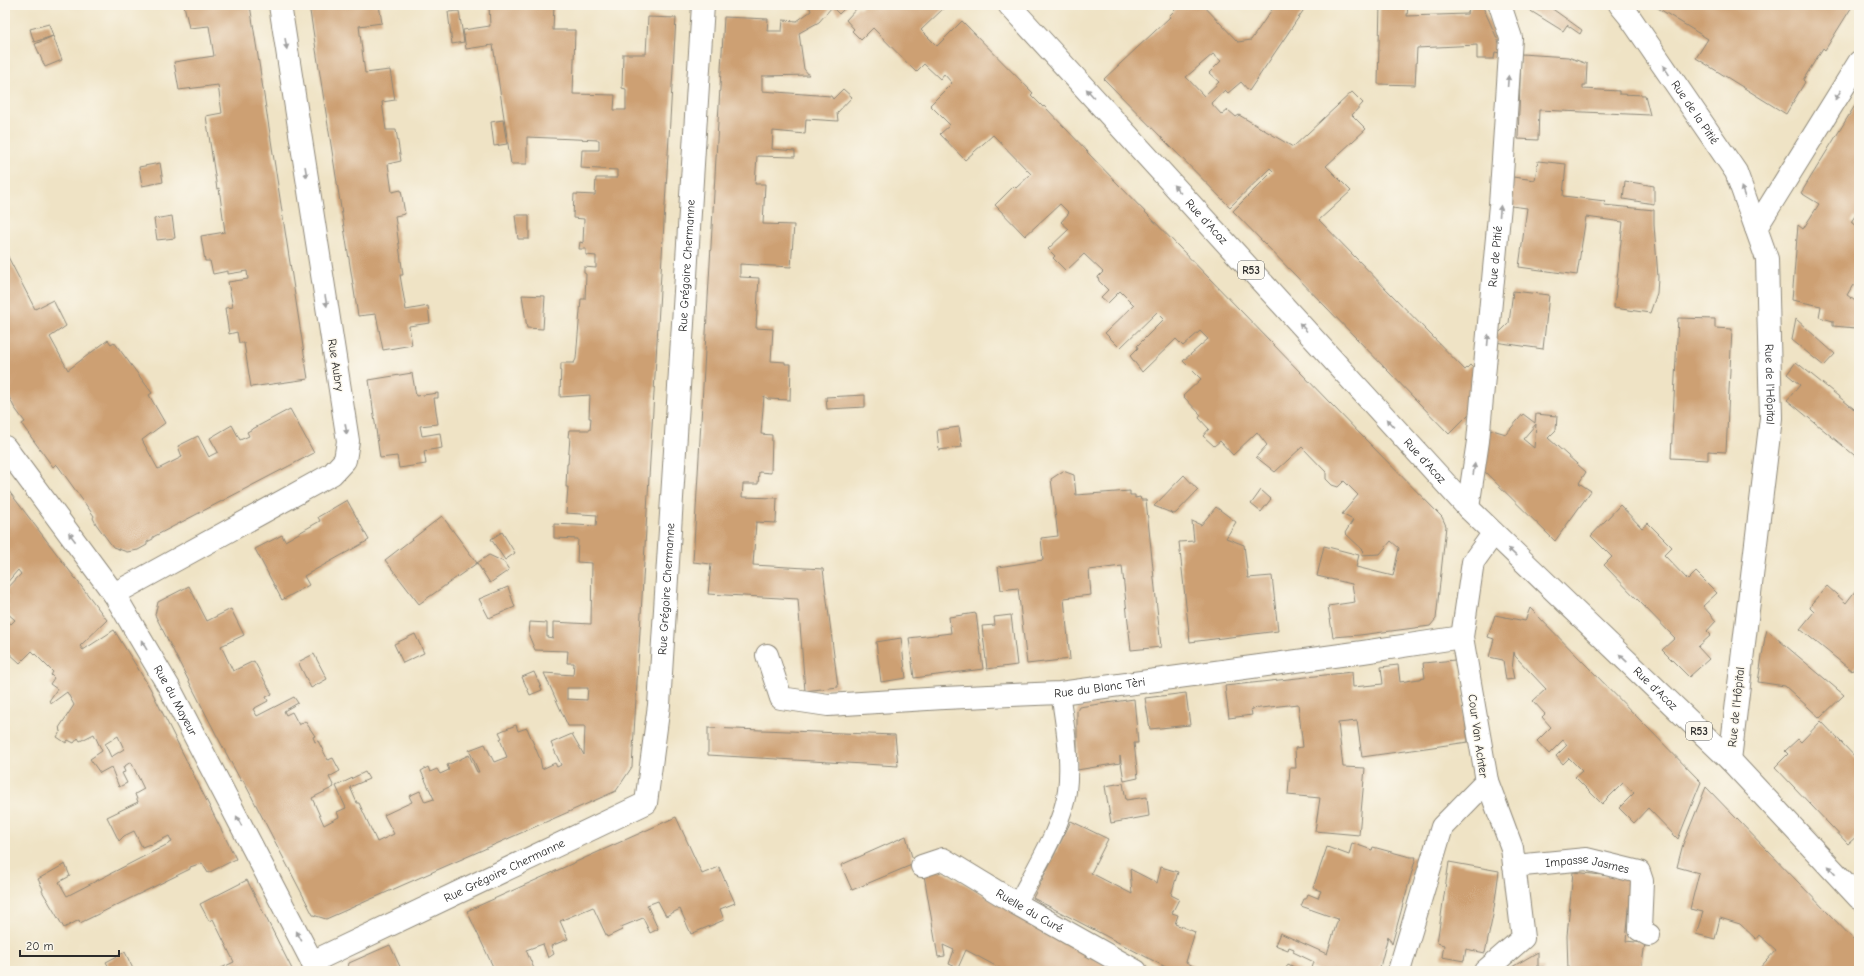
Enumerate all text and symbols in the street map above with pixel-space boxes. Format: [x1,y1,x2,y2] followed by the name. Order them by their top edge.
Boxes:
[283,37,289,50] one-way arrow
[1662,65,1670,75] one-way arrow
[1505,74,1511,87] one-way arrow
[1668,78,1722,147] street label: Rue de la Pitié
[1085,88,1094,99] one-way arrow
[1835,89,1842,101] one-way arrow
[303,166,309,178] one-way arrow
[1173,184,1182,195] one-way arrow
[1739,185,1745,197] one-way arrow
[1182,196,1231,247] street label: Rue d'Acoz
[675,199,698,332] street label: Rue Grégoire Chermanne
[1496,205,1503,217] one-way arrow
[1485,225,1505,288] street label: Rue de Pitié
[1238,261,1264,279] road number: R53
[323,294,329,307] one-way arrow
[1298,322,1308,332] one-way arrow
[1484,334,1491,346] one-way arrow
[325,338,347,393] street label: Rue Aubry
[1762,344,1778,425] street label: Rue de l'Hôpital
[1386,418,1395,428] one-way arrow
[343,423,349,435] one-way arrow
[1401,435,1449,487] street label: Rue d'Acoz
[1471,463,1477,476] one-way arrow
[655,522,677,656] street label: Rue Grégoire Chermanne
[68,532,76,542] one-way arrow
[1507,547,1517,557] one-way arrow
[141,639,148,651] one-way arrow
[1618,653,1628,663] one-way arrow
[151,663,200,738] street label: Rue du Mayeur
[1630,664,1681,713] street label: Rue d'Acoz
[1725,666,1747,748] street label: Rue de l'Hôpital
[1054,675,1146,700] street label: Rue du Blanc Tèri
[1465,693,1491,779] street label: Cour Van Achter
[1686,722,1712,740] road number: R53
[236,815,242,827] one-way arrow
[442,836,567,905] street label: Rue Grégoire Chermanne
[1545,852,1630,876] street label: Impasse Jasmes
[1828,865,1837,875] one-way arrow
[993,886,1066,936] street label: Ruelle du Curé
[296,931,302,942] one-way arrow
[20,932,119,958] scale bar
[26,939,54,953] text: 20 m

